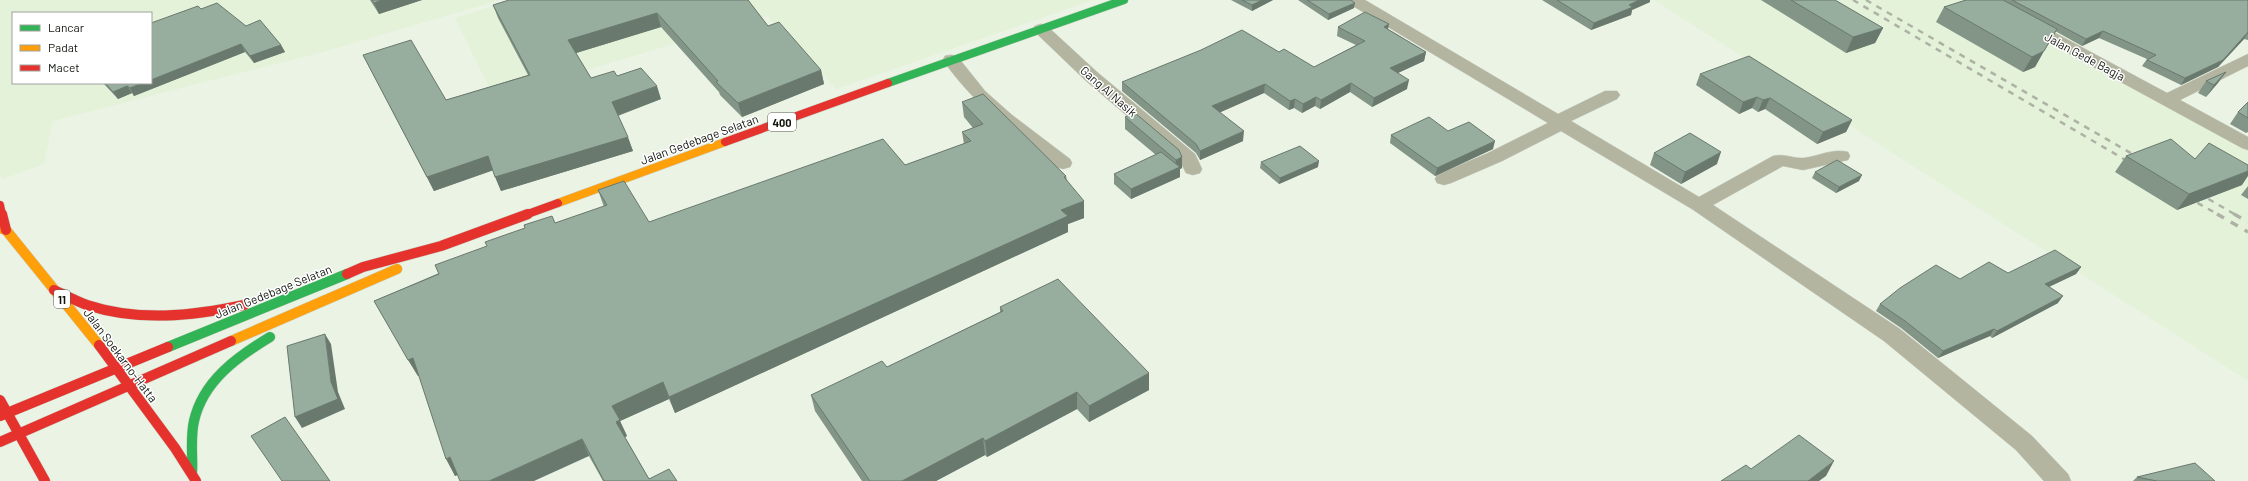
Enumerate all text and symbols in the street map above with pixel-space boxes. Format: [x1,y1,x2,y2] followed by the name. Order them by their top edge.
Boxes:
[12,12,152,84] legend
[48,20,85,34] text: Lancar
[2042,29,2128,83] street label: Jalan Gede Bagja
[48,40,78,54] text: Padat
[48,60,80,74] text: Macet
[1078,63,1140,119] street label: Gang Al Nasik
[638,111,760,167] street label: Jalan Gedebage Selatan
[768,113,796,131] road number: 400
[213,261,333,321] street label: Jalan Gedebage Selatan
[54,290,70,308] road number: 11
[81,305,161,405] street label: Jalan Soekarno-Hatta

